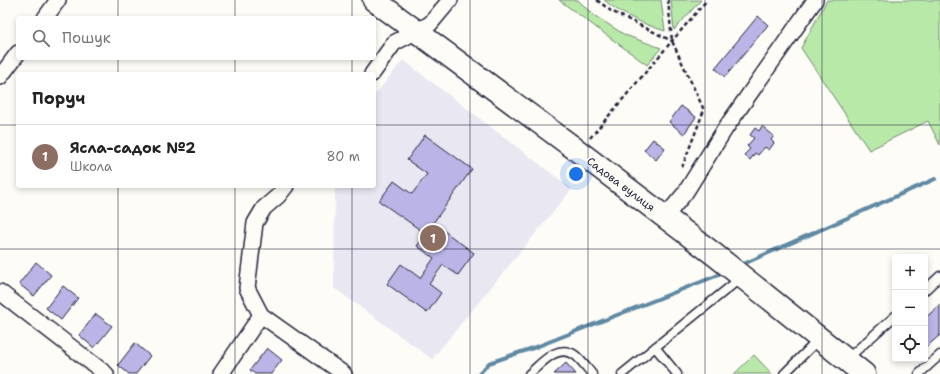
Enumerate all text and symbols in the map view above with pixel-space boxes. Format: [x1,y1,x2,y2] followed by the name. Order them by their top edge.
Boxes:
[16,16,376,60] search box
[30,27,52,49] icon: search
[62,28,111,48] text: Пошук
[32,87,85,109] text: Поруч
[70,138,196,158] text: Ясла-садок №2
[42,148,48,165] text: 1
[326,148,360,165] text: 80 m
[584,154,658,215] street label: Садова вулиця
[70,158,112,175] text: Школа
[566,164,586,184] your location
[420,223,446,253] pin: 1
[892,254,928,362] map controls
[892,254,928,290] button: +
[892,290,928,326] button: −
[892,326,928,362] button: locate

